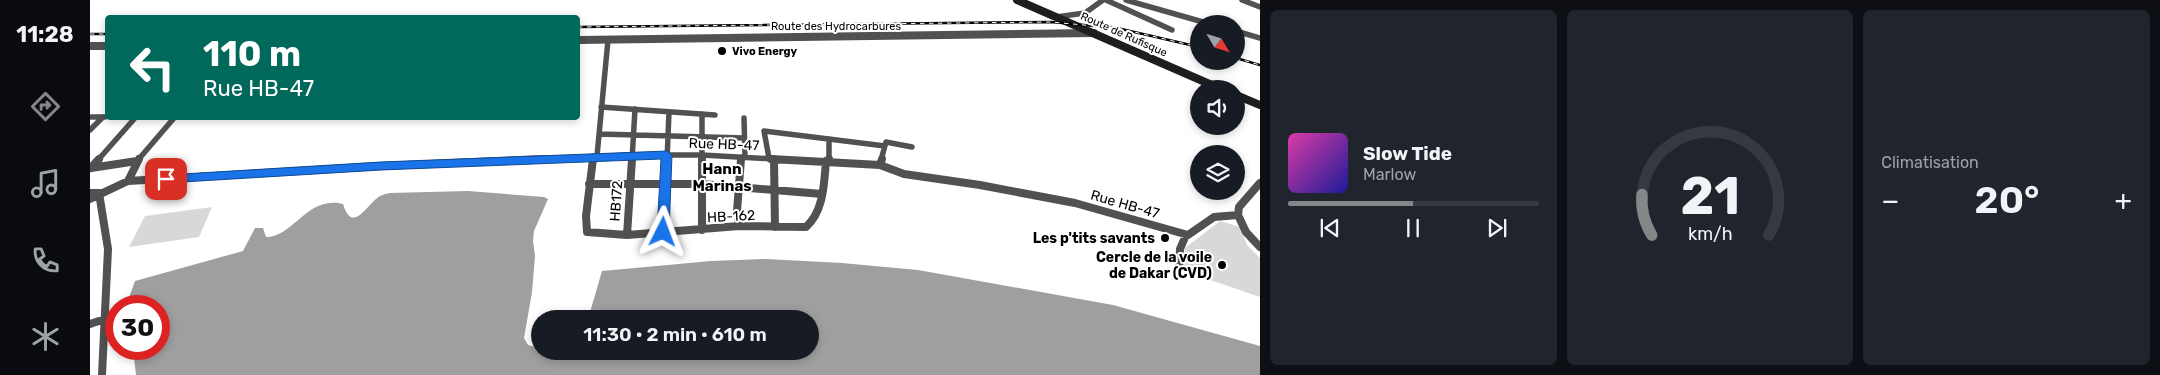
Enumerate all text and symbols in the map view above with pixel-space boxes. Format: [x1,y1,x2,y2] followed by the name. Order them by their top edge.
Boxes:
[1078,10,1169,59] street label: Route de Rufisque
[1190,15,1245,70] north arrow
[1190,15,1245,200] map controls
[771,20,902,33] street label: Route des Hydrocarbures
[16,21,74,48] text: 11:28
[203,33,301,75] text: 110 m
[120,35,185,100] icon: left
[716,45,728,57] marker: Vivo Energy
[732,45,798,58] place label: Vivo Energy
[203,75,314,102] text: Rue HB-47
[1190,80,1245,135] button: sound
[28,89,63,124] icon: directions
[688,135,760,154] street label: Rue HB-47
[1363,142,1452,165] text: Slow Tide
[1190,145,1245,200] button: layers
[1881,153,1979,172] text: Climatisation
[145,158,187,200] pin
[692,160,752,195] district label: Hann Marinas
[152,165,180,193] icon: arrive
[1363,165,1416,184] text: Marlow
[1680,165,1740,227] text: 21
[28,166,63,201] icon: music
[1975,177,2039,223] text: 20°
[607,180,626,222] street label: HB172
[1881,184,1900,217] text: −
[2115,184,2132,217] text: +
[1089,187,1161,222] street label: Rue HB-47
[636,205,688,257] position arrow
[706,207,756,226] street label: HB-162
[1316,214,1344,242] icon: previous
[1399,214,1427,242] icon: pause
[1483,214,1511,242] icon: next
[1688,223,1732,244] text: km/h
[1033,230,1155,247] place label: Les p'tits savants
[1159,232,1171,244] marker: Les p'tits savants
[28,243,63,278] icon: phone
[1096,249,1212,282] place label: Cercle de la voile de Dakar (CVD)
[1216,259,1228,271] marker: Cercle de la voile de Dakar (CVD)
[105,295,170,360] speed limit sign: 30
[28,319,63,354] icon: climate
[583,323,767,346] text: 11:30 · 2 min · 610 m

